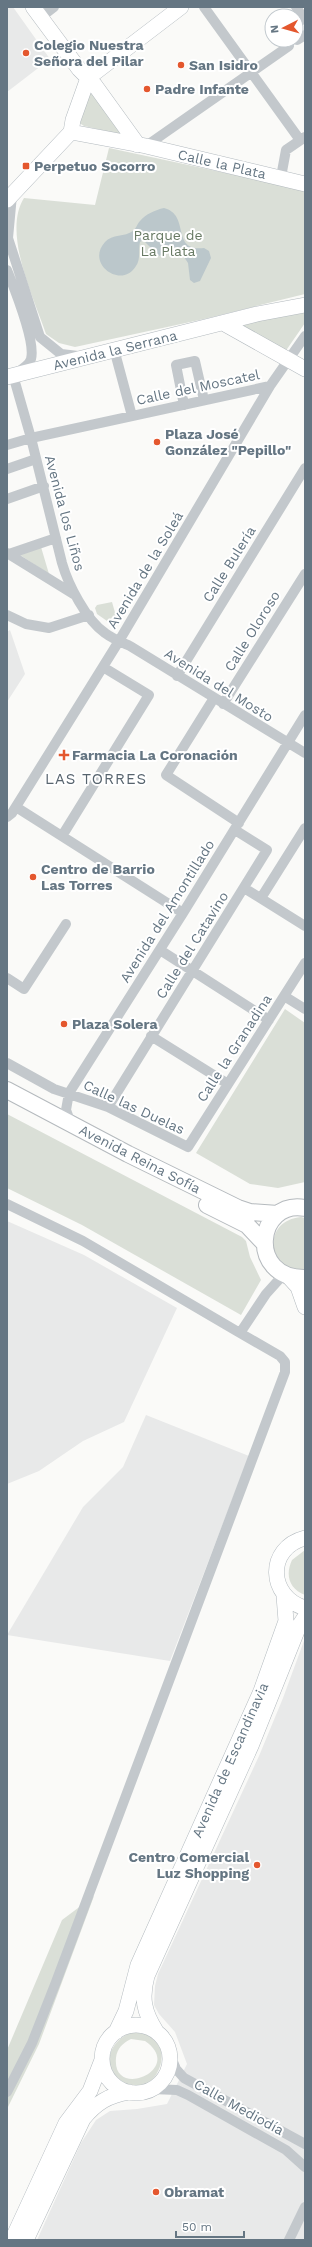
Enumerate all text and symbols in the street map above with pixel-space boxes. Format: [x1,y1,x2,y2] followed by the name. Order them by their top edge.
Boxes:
[264,8,304,48] north arrow
[268,24,281,34] text: N
[34,37,145,69] place label: Colegio Nuestra Señora del Pilar
[21,48,31,58] marker: Colegio Nuestra Señora del Pilar
[189,57,258,73] place label: San Isidro
[176,60,186,70] marker: San Isidro
[155,81,249,97] place label: Padre Infante
[142,84,152,94] marker: Padre Infante
[176,146,268,182] street label: Calle la Plata
[34,158,155,174] place label: Perpetuo Socorro
[21,161,31,171] marker: Perpetuo Socorro
[133,227,203,259] park label: Parque de La Plata
[51,327,179,373] street label: Avenida la Serrana
[135,366,262,408] street label: Calle del Moscatel
[165,426,291,458] place label: Plaza José González "Pepillo"
[152,437,162,447] marker: Plaza José González "Pepillo"
[42,453,88,573] street label: Avenida los Liños
[104,509,186,631] street label: Avenida de la Soleá
[199,523,259,605] street label: Calle Bulería
[221,588,283,674] street label: Calle Oloroso
[162,645,276,725] street label: Avenida del Mosto
[72,747,238,763] place label: Farmacia La Coronación
[59,750,69,760] marker: Farmacia La Coronación
[45,770,147,788] district label: LAS TORRES
[116,837,218,985] street label: Avenida del Amontillado
[41,861,155,893] place label: Centro de Barrio Las Torres
[28,872,38,882] marker: Centro de Barrio Las Torres
[153,888,231,1002] street label: Calle del Catavino
[193,991,275,1105] street label: Calle la Granadina
[72,1016,158,1032] place label: Plaza Solera
[59,1019,69,1029] marker: Plaza Solera
[81,1077,187,1137] street label: Calle las Duelas
[77,1121,203,1197] street label: Avenida Reina Sofía
[189,1680,271,1840] street label: Avenida de Escandinavia
[128,1849,249,1881] place label: Centro Comercial Luz Shopping
[252,1860,262,1870] marker: Centro Comercial Luz Shopping
[191,2076,287,2138] street label: Calle Mediodía
[164,2184,224,2200] place label: Obramat
[151,2187,161,2197] marker: Obramat
[176,2213,244,2239] scale bar
[182,2220,212,2234] text: 50 m

